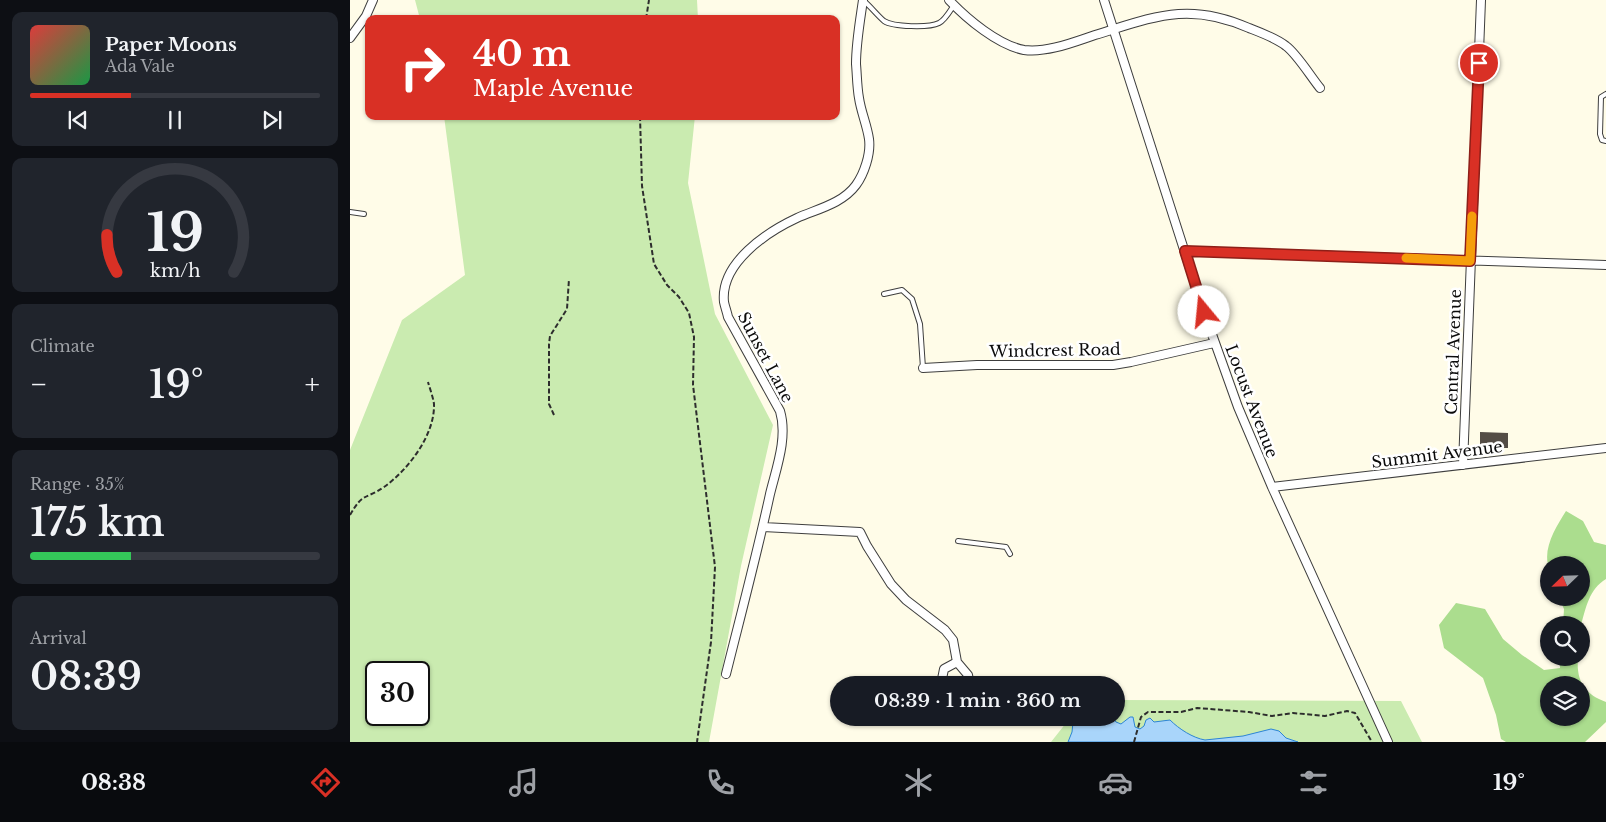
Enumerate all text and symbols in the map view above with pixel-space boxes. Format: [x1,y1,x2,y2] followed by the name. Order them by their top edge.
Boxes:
[473,32,571,75] text: 40 m
[105,33,237,56] text: Paper Moons
[390,35,455,100] icon: right
[1458,42,1500,84] pin
[1465,49,1493,77] icon: arrive
[105,56,175,76] text: Ada Vale
[473,75,633,102] text: Maple Avenue
[64,106,92,134] icon: previous
[161,106,189,134] icon: pause
[258,106,286,134] icon: next
[146,201,204,265] text: 19
[150,260,200,282] text: km/h
[1177,285,1229,337] position arrow
[1441,289,1465,415] street label: Central Avenue
[734,308,798,406] street label: Sunset Lane
[30,336,95,356] text: Climate
[988,339,1121,361] street label: Windcrest Road
[1221,342,1283,460] street label: Locust Avenue
[149,361,204,408] text: 19°
[30,367,48,402] text: −
[305,367,320,402] text: +
[1370,436,1504,472] street label: Summit Avenue
[30,474,125,494] text: Range · 35%
[30,499,165,546] text: 175 km
[1540,556,1590,606] north arrow
[1540,556,1590,726] map controls
[1540,616,1590,666] button: search
[30,628,87,648] text: Arrival
[30,653,142,700] text: 08:39
[365,661,430,726] speed limit sign: 30
[1540,676,1590,726] button: layers
[874,689,1081,712] text: 08:39 · 1 min · 360 m
[308,765,343,800] icon: directions
[506,765,541,800] icon: music
[703,765,738,800] icon: phone
[901,765,936,800] icon: climate
[1098,765,1133,800] icon: car
[1296,765,1331,800] icon: filters
[81,769,146,796] text: 08:38
[1493,769,1525,796] text: 19°

